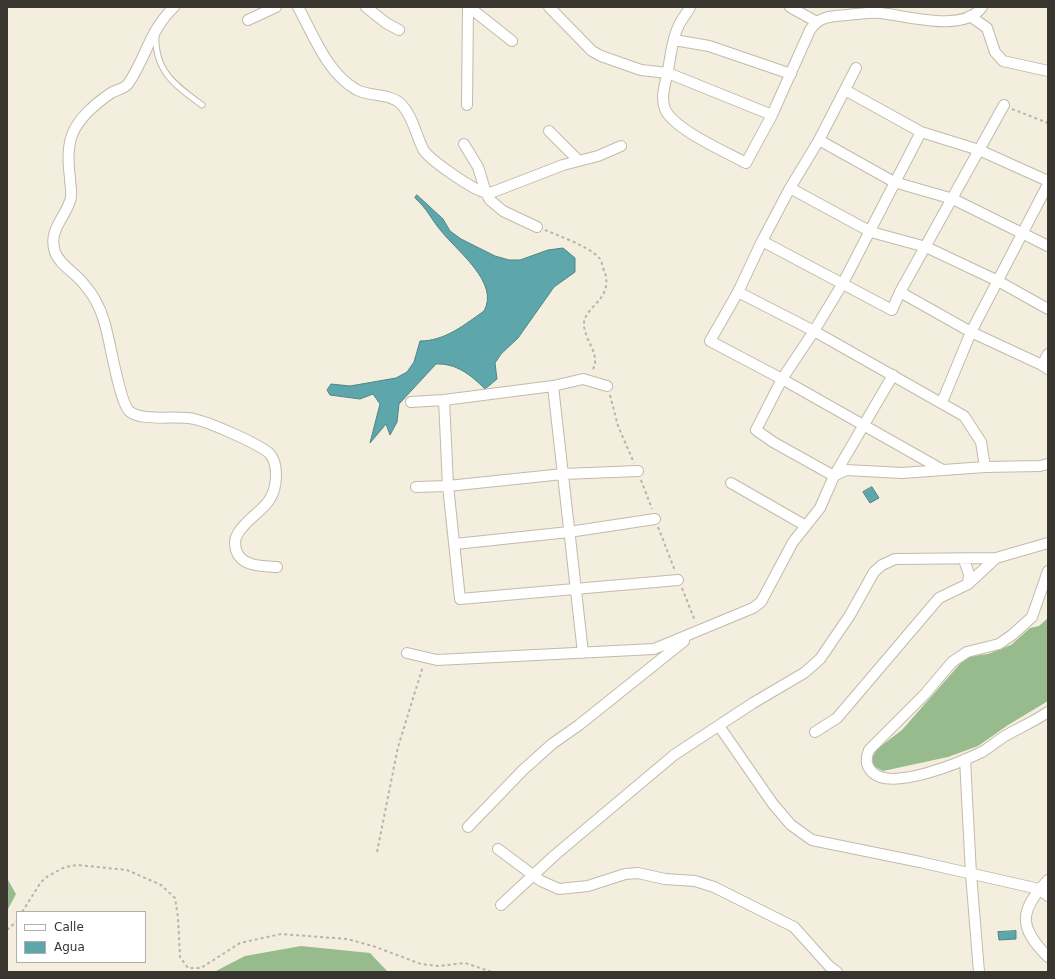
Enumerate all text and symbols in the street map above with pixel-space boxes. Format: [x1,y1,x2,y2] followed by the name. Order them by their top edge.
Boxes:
[16,911,146,963] legend
[54,920,84,934] text: Calle
[54,940,85,954] text: Agua

